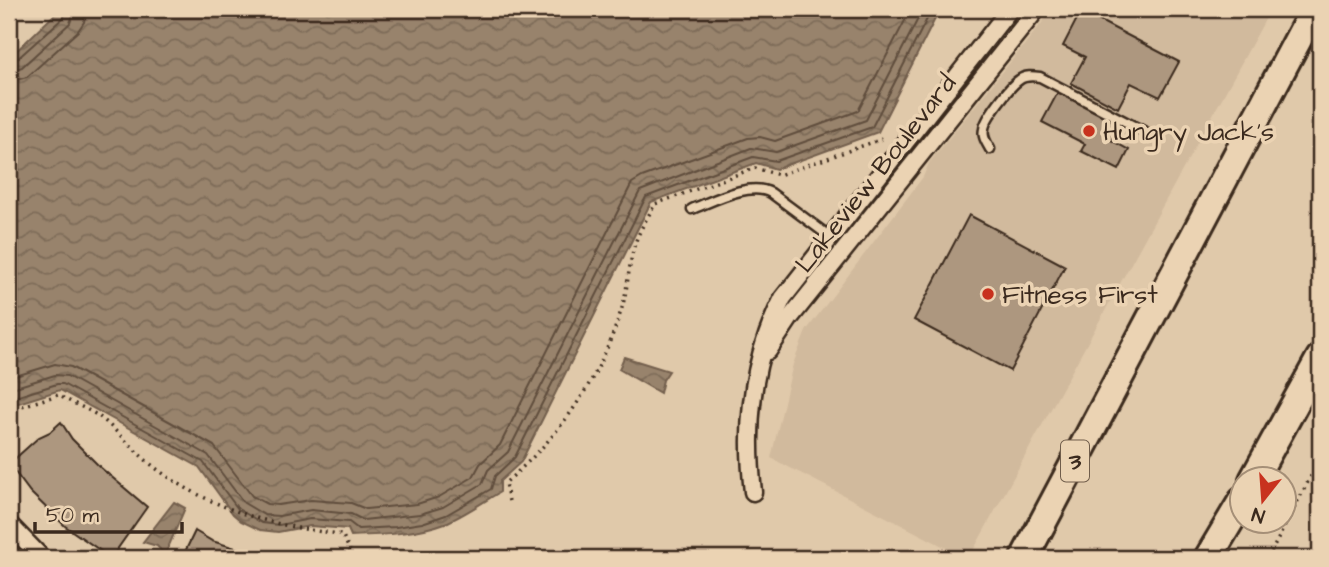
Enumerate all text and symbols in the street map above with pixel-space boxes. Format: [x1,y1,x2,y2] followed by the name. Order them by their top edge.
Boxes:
[787,67,965,280] street label: Lakeview Boulevard
[1103,114,1274,152] place label: Hungry Jack's
[1081,123,1097,139] marker: Hungry Jack's
[1002,277,1158,313] place label: Fitness First
[980,286,996,302] marker: Fitness First
[1061,440,1089,482] road number: 3
[1228,466,1298,536] north arrow
[35,490,182,534] scale bar
[1249,500,1268,529] text: N
[46,501,100,530] text: 50 m

